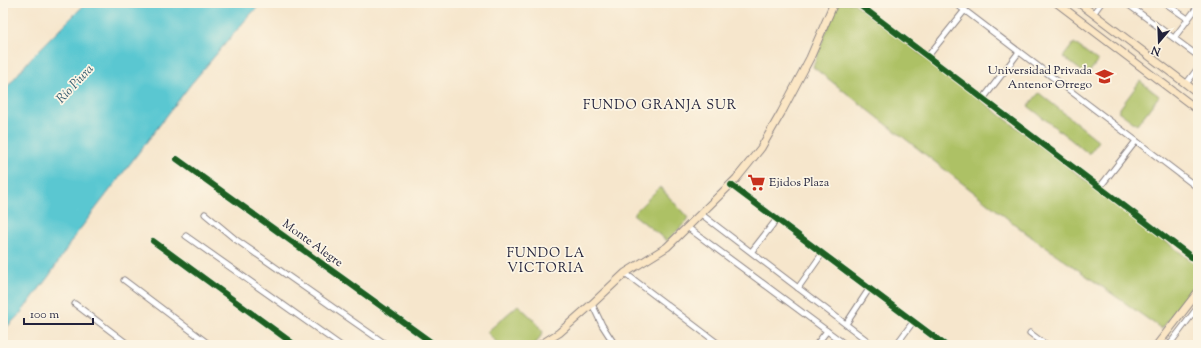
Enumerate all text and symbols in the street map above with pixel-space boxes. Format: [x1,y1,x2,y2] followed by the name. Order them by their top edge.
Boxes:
[1139,22,1179,62] north arrow
[1149,41,1164,60] text: N
[53,61,98,108] water label: Río Piura
[988,62,1092,94] place label: Universidad Privada Antenor Orrego
[1095,67,1115,87] school or university icon: Universidad Privada Antenor Orrego
[583,97,737,115] district label: FUNDO GRANJA SUR
[746,172,766,192] supermarket icon: Ejidos Plaza
[769,174,830,192] place label: Ejidos Plaza
[278,216,347,272] street label: Monte Alegre
[507,245,585,278] district label: FUNDO LA VICTORIA
[24,300,93,326] scale bar
[30,306,59,324] text: 100 m

